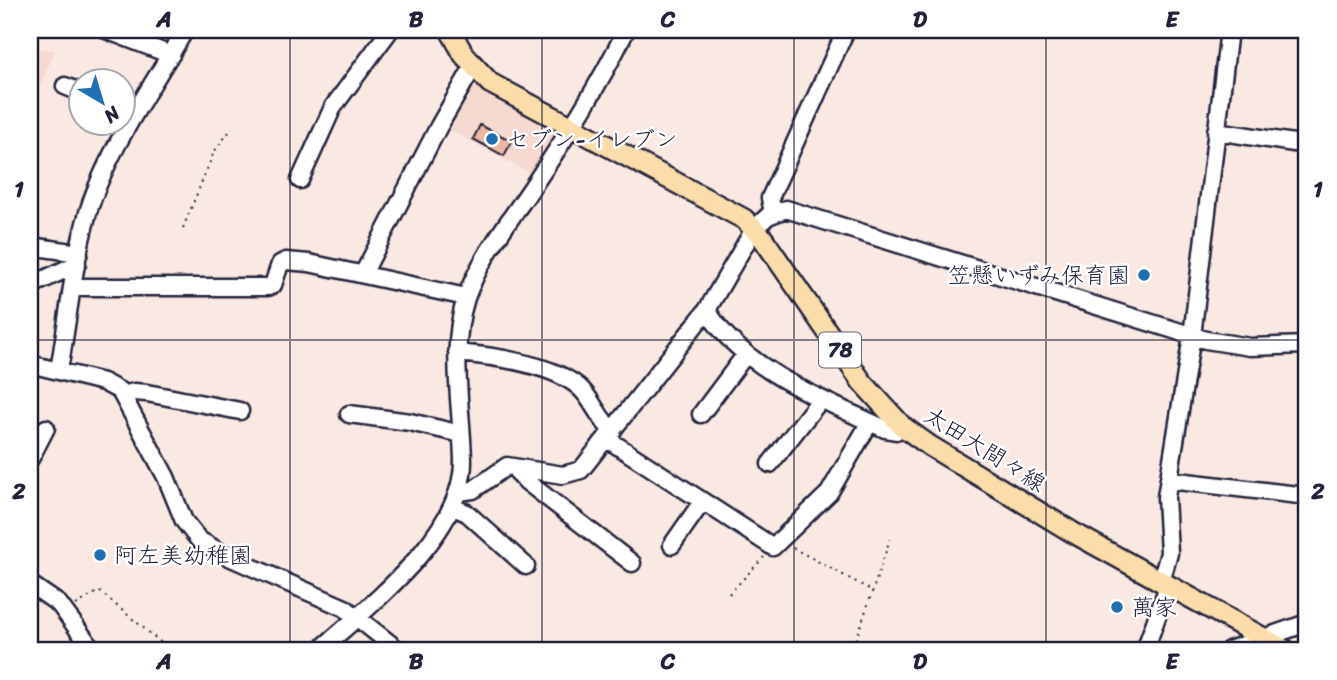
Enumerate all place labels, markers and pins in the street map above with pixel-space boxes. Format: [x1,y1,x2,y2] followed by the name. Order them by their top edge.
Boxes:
[506,119,678,160] place label: セブン-イレブン
[484,131,500,147] marker: セブン-イレブン
[948,255,1130,296] place label: 笠懸いずみ保育園
[1136,267,1152,283] marker: 笠懸いずみ保育園
[114,535,252,576] place label: 阿左美幼稚園
[92,547,108,563] marker: 阿左美幼稚園
[1131,587,1177,628] place label: 萬家
[1109,599,1125,615] marker: 萬家

